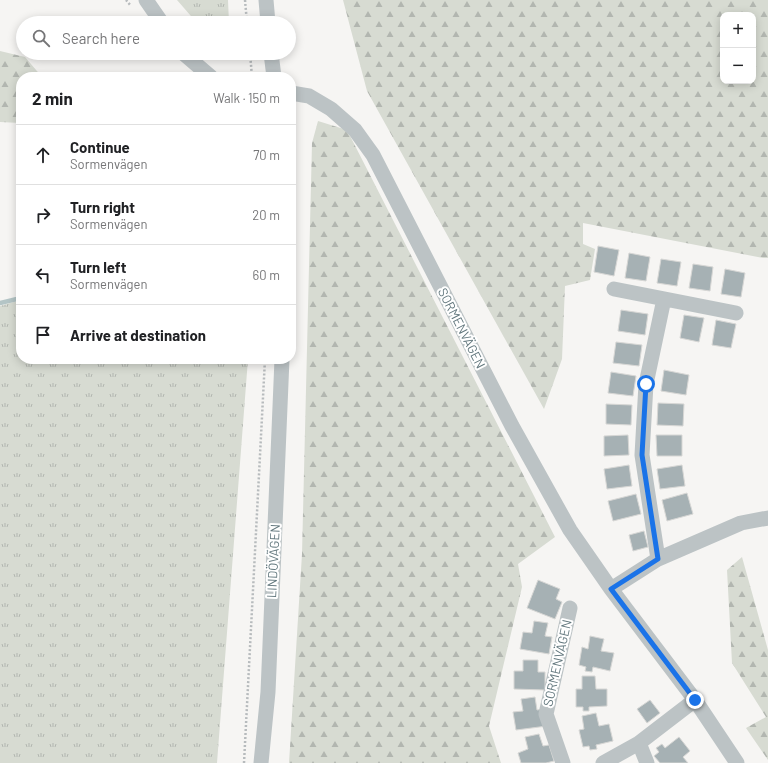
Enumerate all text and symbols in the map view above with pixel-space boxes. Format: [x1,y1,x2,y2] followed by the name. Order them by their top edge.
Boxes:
[720,12,756,84] map controls
[720,12,756,48] button: +
[16,16,296,60] search box
[30,27,52,49] icon: search
[62,29,140,47] text: Search here
[720,48,756,84] button: −
[32,88,73,108] text: 2 min
[213,90,280,106] text: Walk · 150 m
[70,138,130,156] text: Continue
[32,144,54,166] icon: ahead
[253,147,280,163] text: 70 m
[70,156,147,172] text: Sormenvägen
[70,198,135,216] text: Turn right
[32,204,54,226] icon: right
[252,207,280,223] text: 20 m
[70,216,147,232] text: Sormenvägen
[70,258,126,276] text: Turn left
[32,264,54,286] icon: left
[253,267,280,283] text: 60 m
[70,276,147,292] text: Sormenvägen
[435,285,489,371] street label: SORMENVÄGEN
[32,324,54,346] icon: arrive
[70,326,206,344] text: Arrive at destination
[637,375,655,393] route start
[263,524,283,598] street label: LINDÖVÄGEN
[539,618,575,708] street label: SORMENVÄGEN
[686,691,704,709] route end

